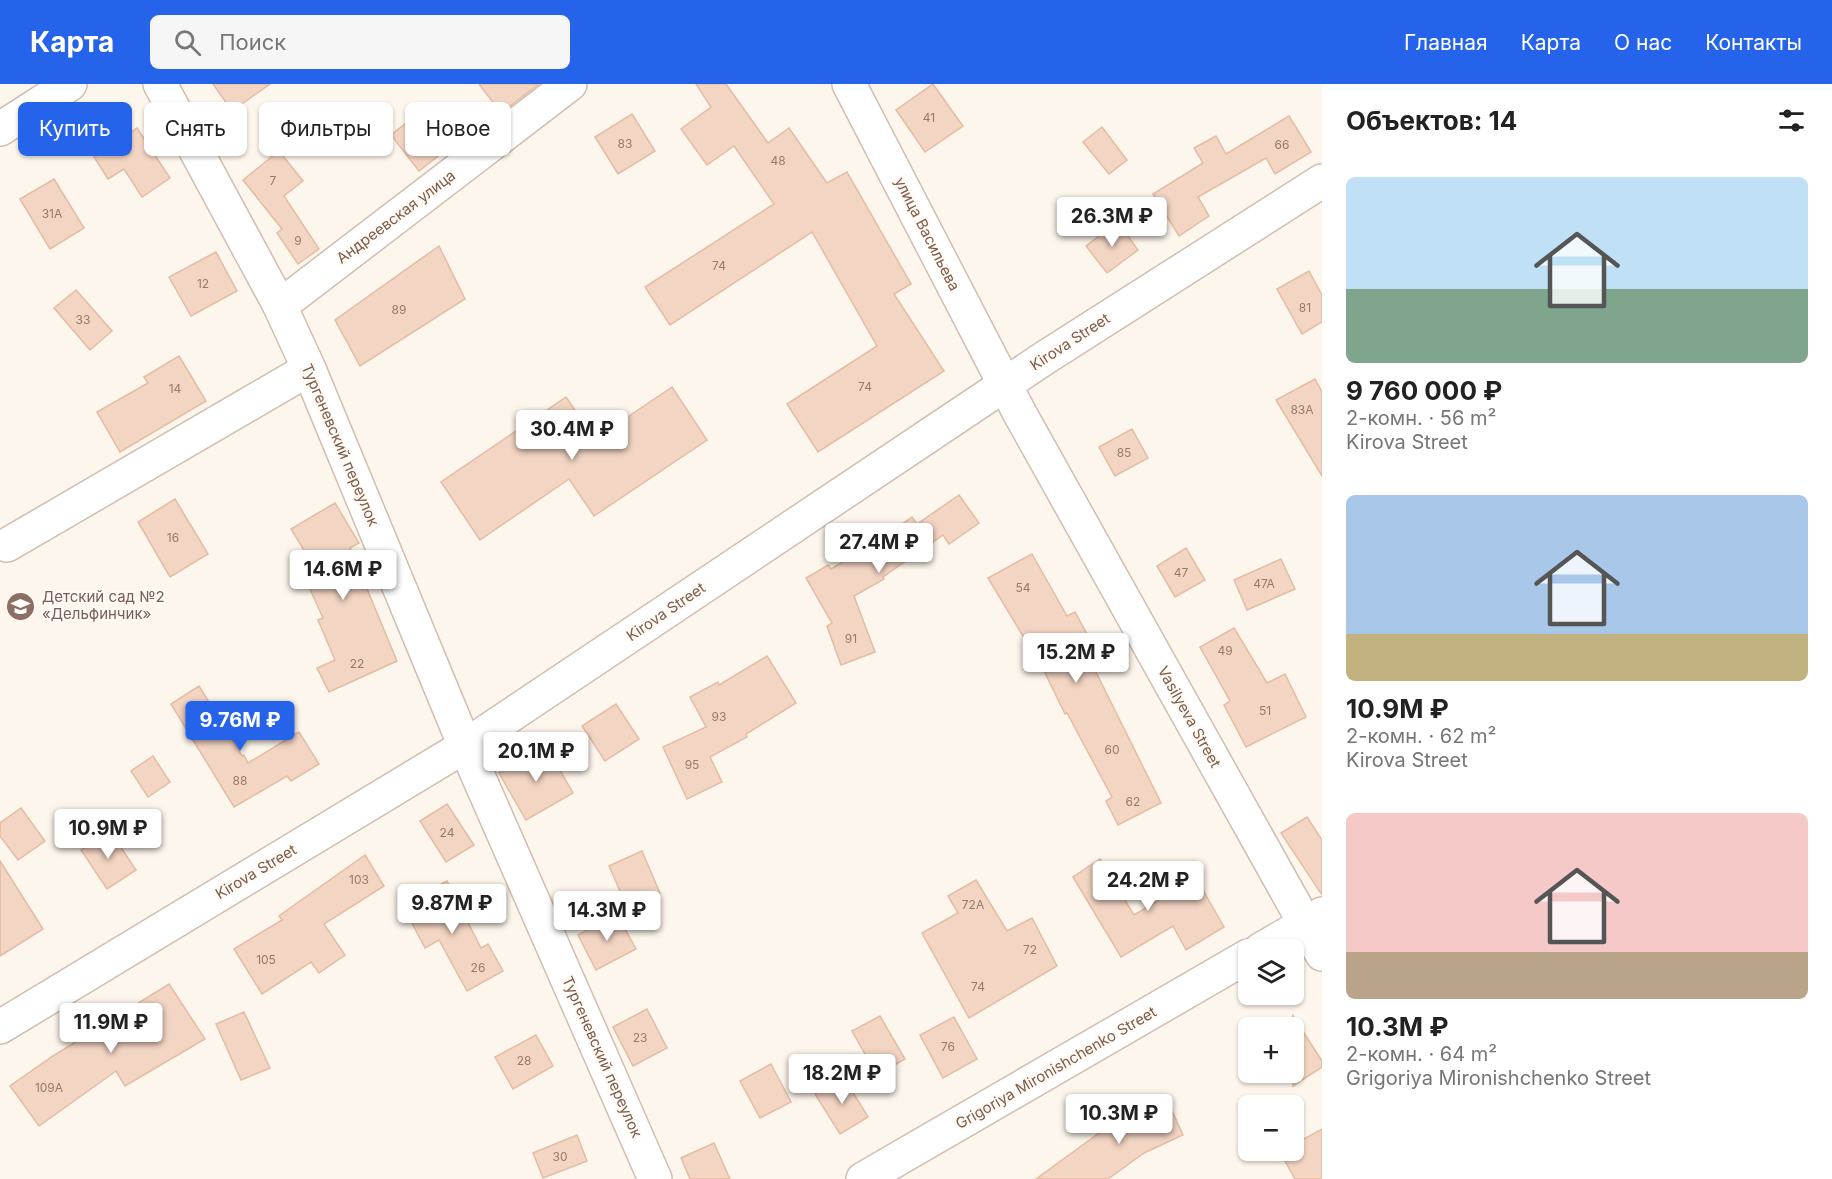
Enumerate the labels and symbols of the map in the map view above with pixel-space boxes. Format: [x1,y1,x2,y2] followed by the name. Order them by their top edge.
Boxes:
[923,110,935,125] house number: 41
[618,136,632,151] house number: 83
[1275,137,1289,152] house number: 66
[770,153,786,168] house number: 48
[332,166,459,268] street label: Андреевская улица
[270,173,277,188] house number: 7
[891,174,964,294] street label: улица Васильева
[1057,197,1167,248] pin: 26.3M ₽
[42,206,62,221] house number: 31А
[294,233,302,248] house number: 9
[712,258,726,273] house number: 74
[197,276,209,291] house number: 12
[1299,300,1311,315] house number: 81
[392,302,406,317] house number: 89
[1026,309,1113,374] street label: Kirova Street
[76,312,90,327] house number: 33
[298,361,383,529] street label: Тургеневский переулок
[858,379,872,394] house number: 74
[169,381,182,396] house number: 14
[1290,402,1314,417] house number: 83А
[517,410,627,461] pin: 30.4M ₽
[1117,445,1131,460] house number: 85
[824,523,934,574] pin: 27.4M ₽
[167,530,179,545] house number: 16
[288,550,398,601] pin: 14.6M ₽
[1174,565,1188,580] house number: 47
[1253,576,1275,591] house number: 47А
[623,578,709,645] street label: Kirova Street
[1015,580,1031,595] house number: 54
[42,587,165,623] place label: Детский сад №2 «Дельфинчик»
[5,590,37,622] school or university icon: Детский сад №2 «Дельфинчик»
[845,631,857,646] house number: 91
[1021,633,1131,684] pin: 15.2M ₽
[1217,643,1233,658] house number: 49
[350,656,364,671] house number: 22
[1154,663,1225,771] street label: Vasilyeva Street
[185,701,295,752] pin: 9.76M ₽
[1259,703,1271,718] house number: 51
[712,709,726,724] house number: 93
[481,732,591,783] pin: 20.1M ₽
[1104,742,1120,757] house number: 60
[685,757,699,772] house number: 95
[233,773,247,788] house number: 88
[1126,794,1140,809] house number: 62
[53,809,163,860] pin: 10.9M ₽
[440,825,455,840] house number: 24
[212,840,300,903] street label: Kirova Street
[1093,861,1203,912] pin: 24.2M ₽
[349,872,369,887] house number: 103
[397,884,507,935] pin: 9.87M ₽
[552,891,662,942] pin: 14.3M ₽
[962,897,984,912] house number: 72А
[1023,942,1037,957] house number: 72
[256,952,276,967] house number: 105
[471,960,485,975] house number: 26
[558,973,647,1141] street label: Тургеневский переулок
[971,979,985,994] house number: 74
[952,1002,1160,1133] street label: Grigoriya Mironishchenko Street
[56,1003,166,1054] pin: 11.9M ₽
[633,1030,647,1045] house number: 23
[941,1039,955,1054] house number: 76
[517,1053,531,1068] house number: 28
[787,1054,897,1105] pin: 18.2M ₽
[35,1080,63,1095] house number: 109А
[1064,1094,1174,1145] pin: 10.3M ₽
[553,1149,567,1164] house number: 30

